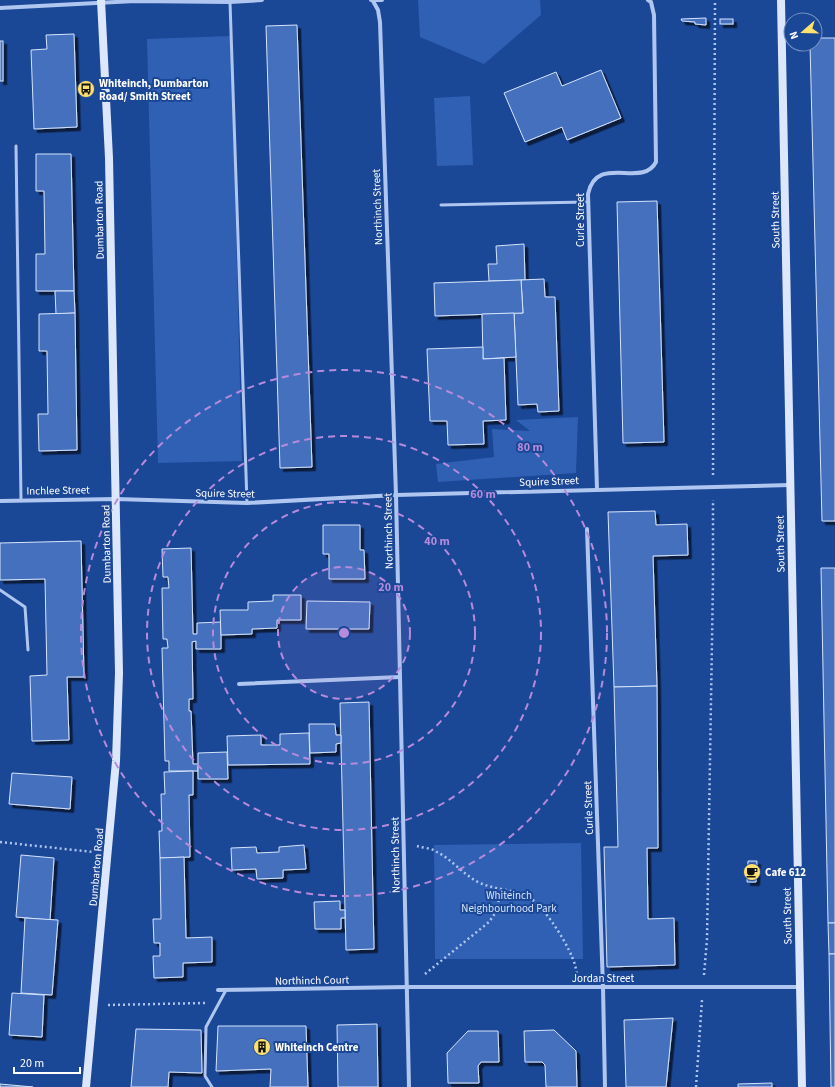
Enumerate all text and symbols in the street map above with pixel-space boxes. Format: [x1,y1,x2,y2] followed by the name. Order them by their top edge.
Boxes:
[783,12,823,52] north arrow
[786,29,802,41] text: N
[99,76,209,104] place label: Whiteinch, Dumbarton Road/ Smith Street
[76,79,96,99] bus stop icon: Whiteinch, Dumbarton Road/ Smith Street
[369,168,386,245] street label: Northinch Street
[91,181,108,259] street label: Dumbarton Road
[767,191,783,249] street label: South Street
[573,193,588,247] street label: Curle Street
[517,439,543,456] text: 80 m
[519,473,579,490] street label: Squire Street
[26,482,90,499] street label: Inchlee Street
[195,485,255,502] street label: Squire Street
[470,486,496,503] text: 60 m
[380,493,397,569] street label: Northinch Street
[98,505,115,583] street label: Dumbarton Road
[772,515,788,573] street label: South Street
[424,533,450,550] text: 40 m
[378,579,404,596] text: 20 m
[337,626,351,640] centre of rings
[580,780,597,835] street label: Curle Street
[387,817,404,893] street label: Northinch Street
[86,827,107,907] street label: Dumbarton Road
[742,862,762,882] cafe icon: Cafe 612
[765,865,806,880] place label: Cafe 612
[779,887,795,945] street label: South Street
[461,888,557,916] park label: Whiteinch Neighbourhood Park
[572,971,634,986] street label: Jordan Street
[275,972,350,989] street label: Northinch Court
[252,1037,272,1057] building icon: Whiteinch Centre
[275,1040,359,1055] place label: Whiteinch Centre
[14,1049,80,1075] scale bar
[20,1055,44,1072] text: 20 m

